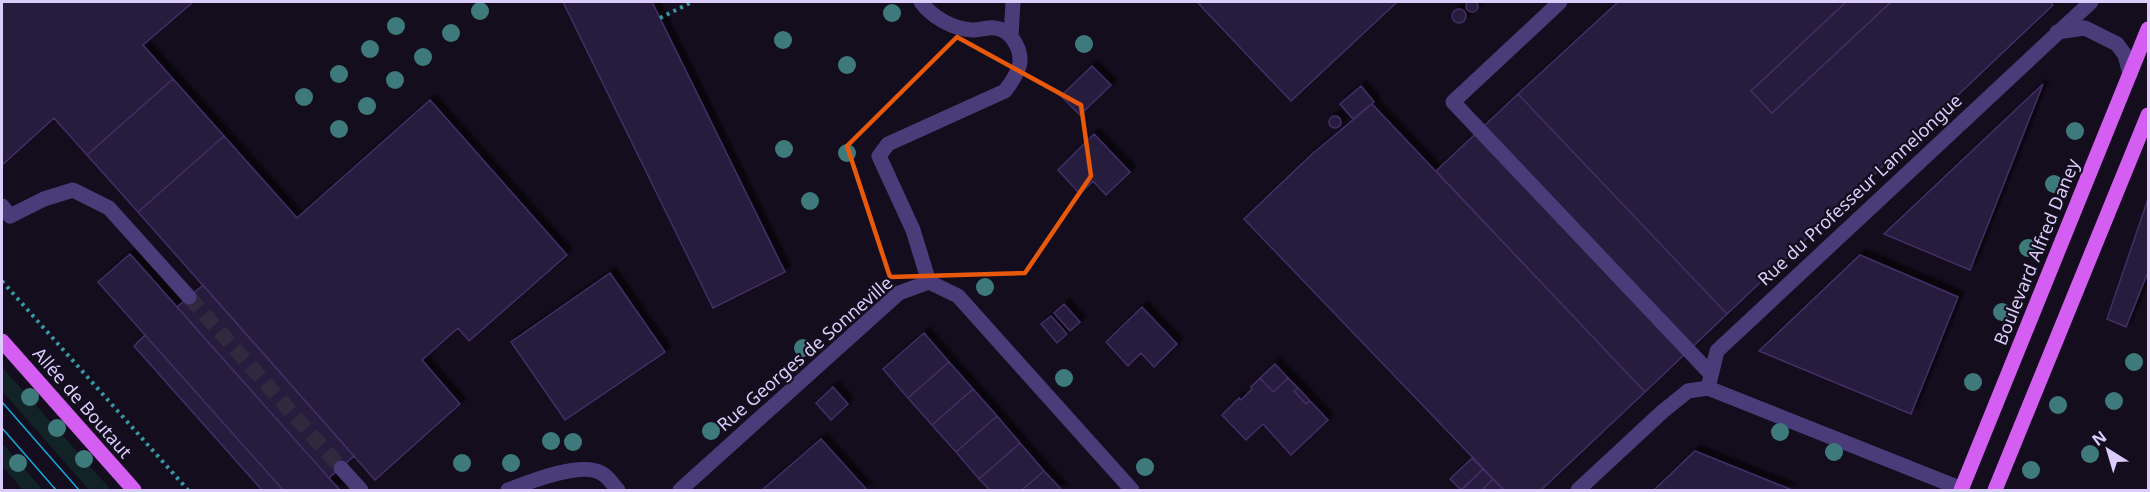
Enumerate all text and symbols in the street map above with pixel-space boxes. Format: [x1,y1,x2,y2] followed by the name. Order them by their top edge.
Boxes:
[1752,88,1967,290] street label: Rue du Professeur Lannelongue
[1988,154,2085,348] street label: Boulevard Alfred Daney
[712,270,897,436] street label: Rue Georges de Sonneville
[28,342,138,463] street label: Allée de Boutaut
[2078,420,2138,480] north arrow
[2087,425,2111,451] text: N

